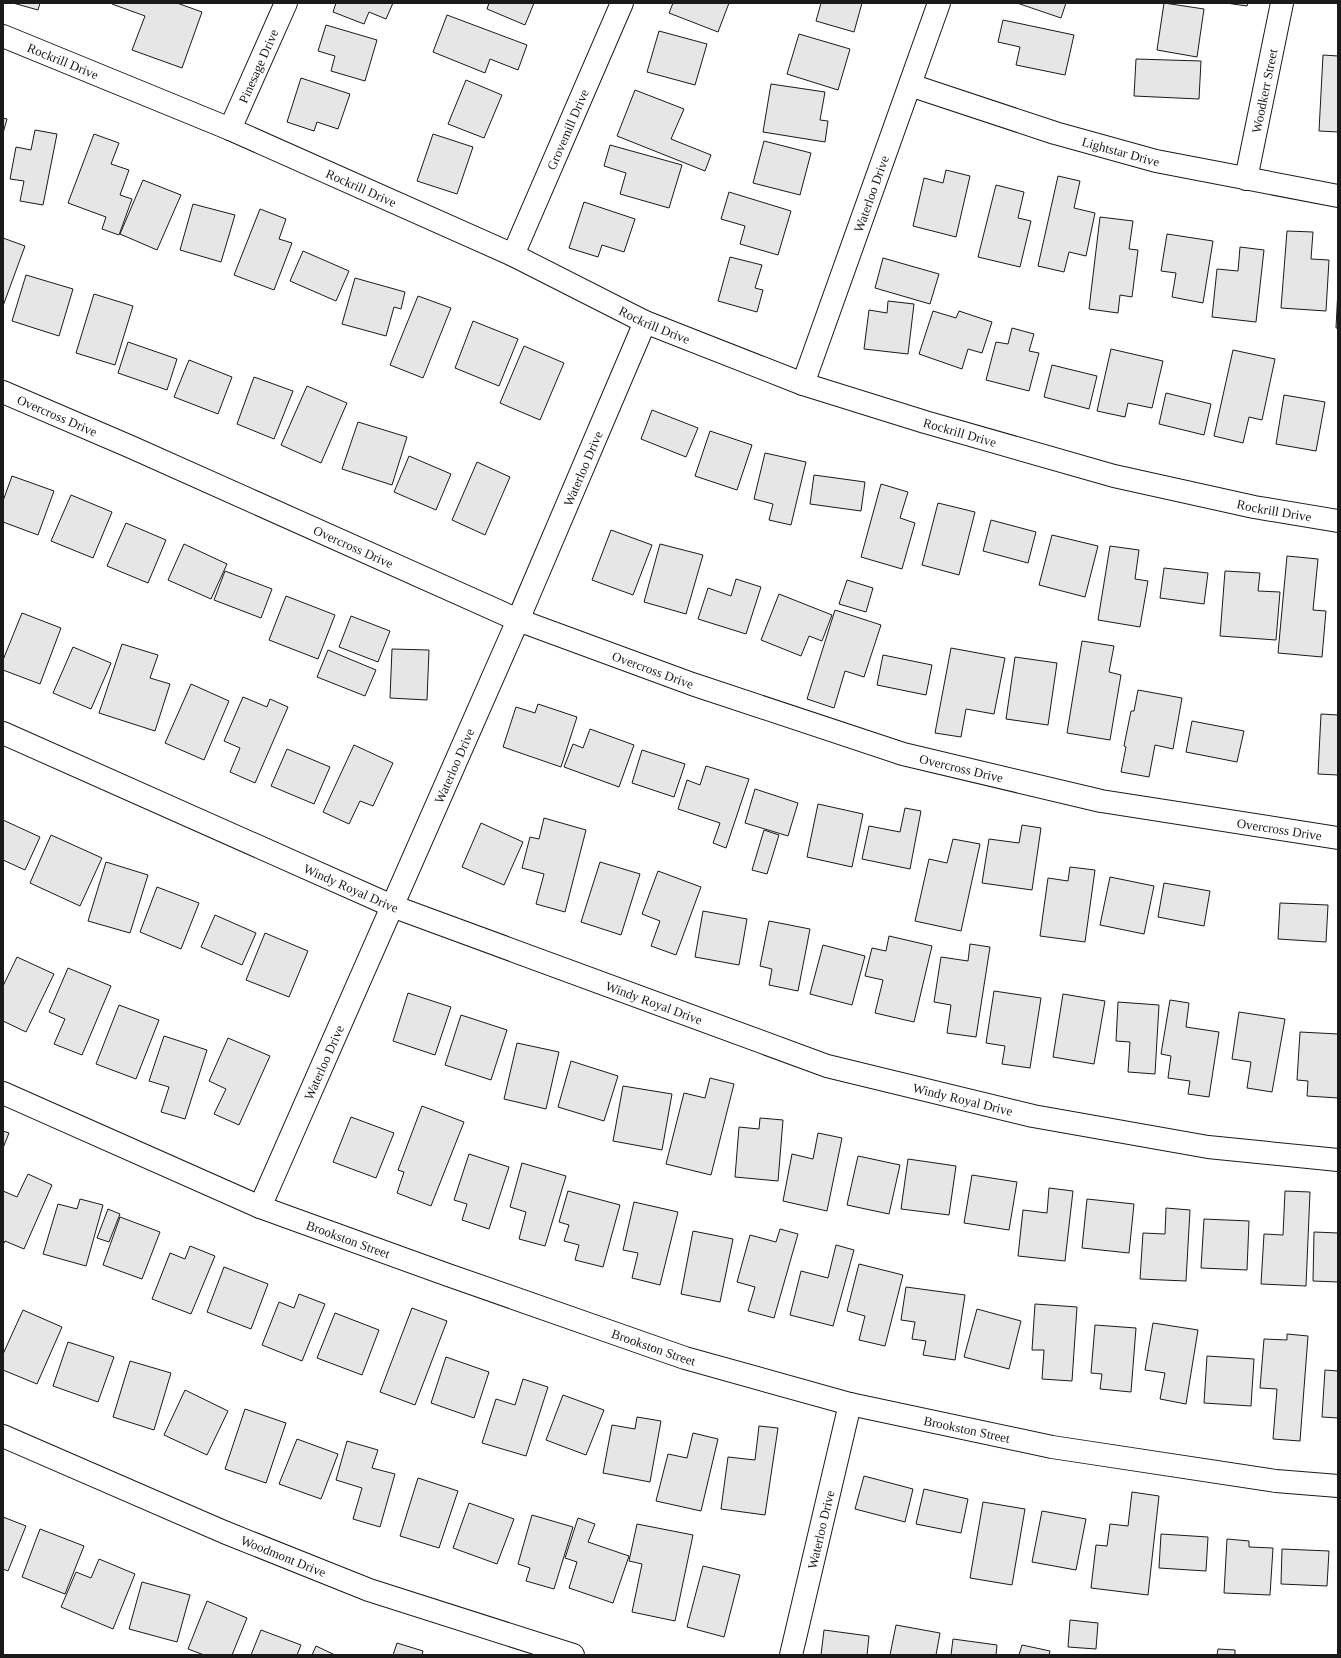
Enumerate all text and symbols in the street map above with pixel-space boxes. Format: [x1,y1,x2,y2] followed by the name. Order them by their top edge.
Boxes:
[236,27,281,105] street label: Pinesage Drive
[25,40,101,82] street label: Rockrill Drive
[1249,47,1280,134] street label: Woodkerr Street
[544,87,592,172] street label: Grovemill Drive
[1080,134,1161,170] street label: Lightstar Drive
[851,153,892,234] street label: Waterloo Drive
[323,166,399,210] street label: Rockrill Drive
[616,303,692,347] street label: Rockrill Drive
[15,392,100,440] street label: Overcross Drive
[921,415,998,450] street label: Rockrill Drive
[560,429,606,508] street label: Waterloo Drive
[1235,496,1313,524] street label: Rockrill Drive
[311,523,396,571] street label: Overcross Drive
[610,648,696,692] street label: Overcross Drive
[431,726,478,806] street label: Waterloo Drive
[918,751,1005,786] street label: Overcross Drive
[1236,815,1323,843] street label: Overcross Drive
[301,861,401,916] street label: Windy Royal Drive
[603,978,705,1028] street label: Windy Royal Drive
[301,1023,347,1102] street label: Waterloo Drive
[911,1080,1014,1119] street label: Windy Royal Drive
[304,1217,392,1262] street label: Brookston Street
[610,1326,698,1369] street label: Brookston Street
[922,1413,1012,1446] street label: Brookston Street
[805,1489,838,1570] street label: Waterloo Drive
[239,1533,328,1580] street label: Woodmont Drive

